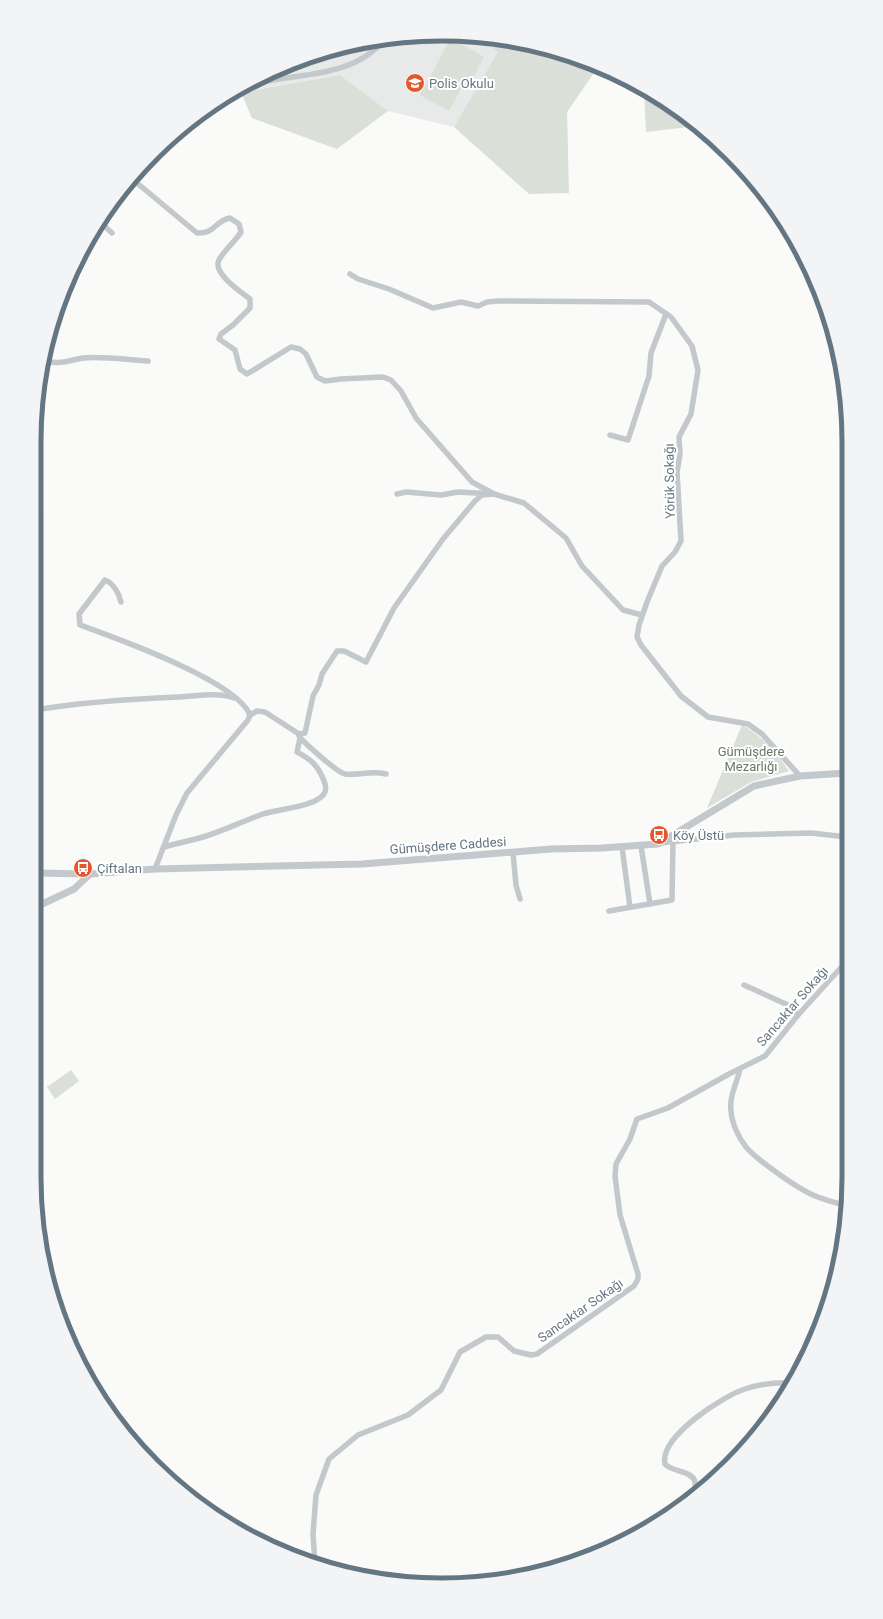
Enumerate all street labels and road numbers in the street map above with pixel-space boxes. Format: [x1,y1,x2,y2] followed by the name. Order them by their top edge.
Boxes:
[661,443,678,519] street label: Yörük Sokağı
[389,834,507,857] street label: Gümüşdere Caddesi
[754,963,831,1049] street label: Sancaktar Sokağı
[535,1275,626,1345] street label: Sancaktar Sokağı

